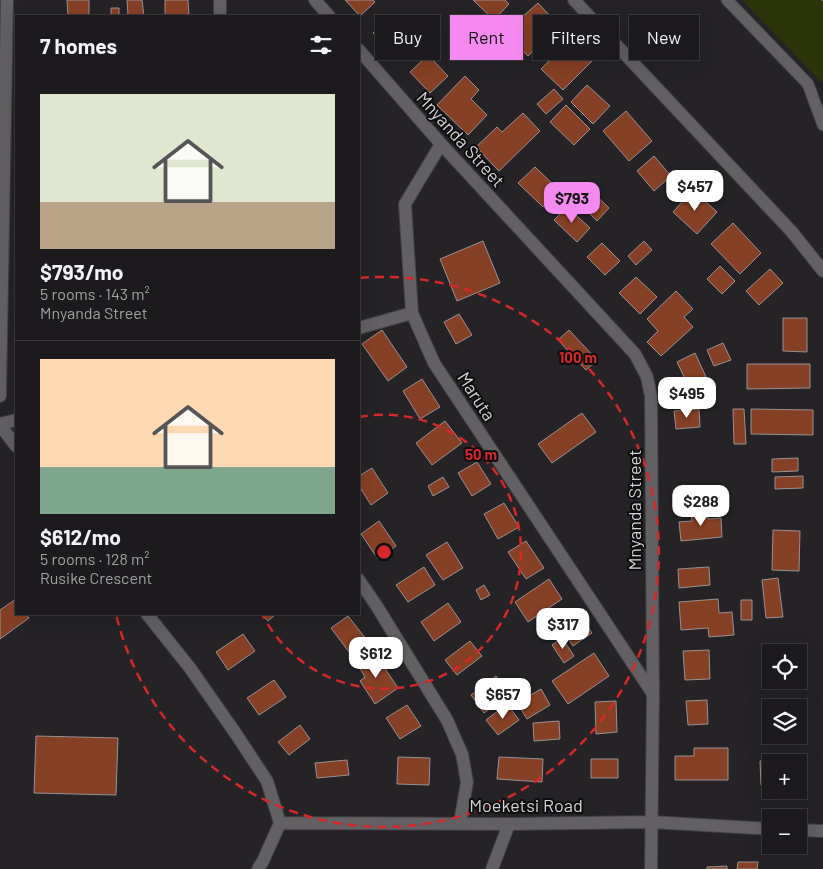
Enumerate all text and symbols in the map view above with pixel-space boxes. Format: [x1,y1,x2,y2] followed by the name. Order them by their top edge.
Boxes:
[375,15,440,60] chip: Buy
[450,15,523,60] chip: Rent
[533,15,619,60] chip: Filters
[629,15,699,60] chip: New
[307,31,335,59] icon: filters
[40,33,117,58] text: 7 homes
[412,87,510,191] street label: Mnyanda Street
[143,126,233,216] icon: home
[665,170,725,212] pin: $457
[677,176,713,195] text: $457
[542,182,602,224] pin: $793
[555,188,589,207] text: $793
[40,259,123,284] text: $793/mo
[40,284,150,303] text: 5 rooms · 143 m²
[40,303,148,322] text: Mnyanda Street
[559,348,597,366] text: 100 m
[453,367,501,425] street label: Maruta
[657,376,717,419] pin: $495
[669,383,705,402] text: $495
[143,392,233,482] icon: home
[465,445,497,463] text: 50 m
[623,449,645,571] street label: Mnyanda Street
[671,484,731,527] pin: $288
[683,491,719,510] text: $288
[40,524,121,549] text: $612/mo
[375,543,393,561] centre of rings
[40,549,149,568] text: 5 rooms · 128 m²
[40,568,152,587] text: Rusike Crescent
[533,608,593,650] pin: $317
[547,614,579,633] text: $317
[346,636,406,679] pin: $612
[360,643,392,662] text: $612
[762,644,807,854] map controls
[762,644,807,689] button: locate
[473,678,533,720] pin: $657
[486,684,520,703] text: $657
[762,699,807,744] button: layers
[762,754,807,799] button: +
[469,794,583,816] street label: Moeketsi Road
[762,809,807,854] button: −

